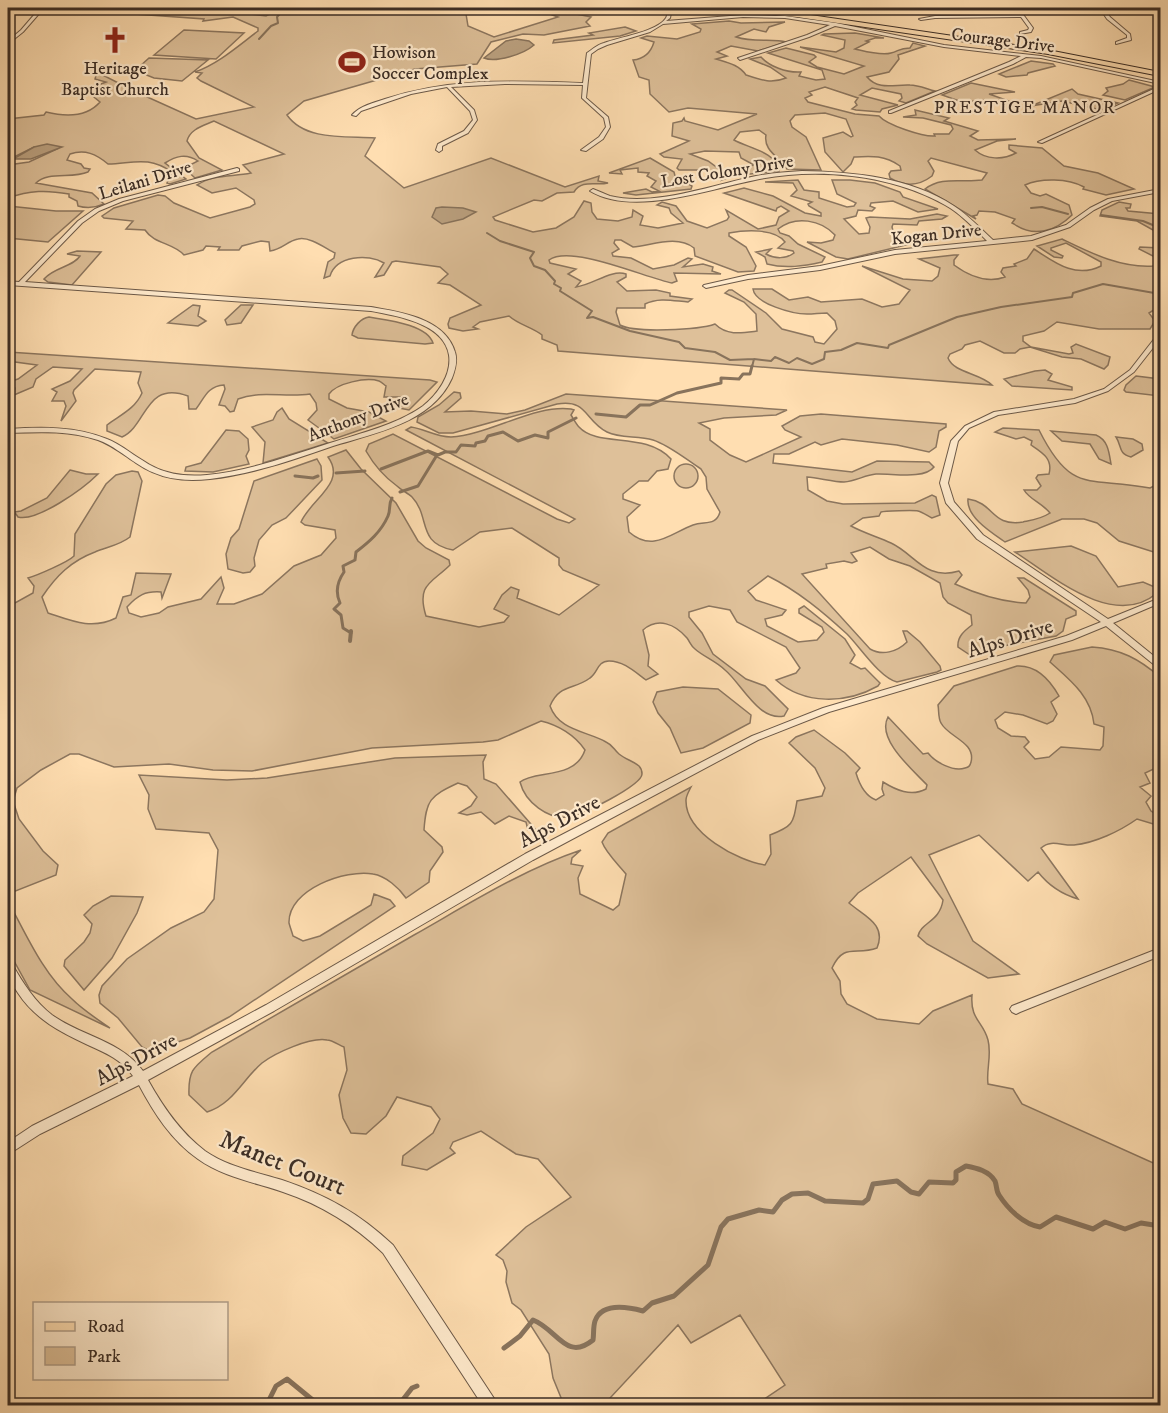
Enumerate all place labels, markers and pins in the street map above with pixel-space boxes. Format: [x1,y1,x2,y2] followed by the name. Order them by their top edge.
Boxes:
[100,25,130,55] church icon: Heritage Baptist Church
[372,42,489,85] place label: Howison Soccer Complex
[337,47,367,77] sports icon: Howison Soccer Complex
[61,58,170,101] place label: Heritage Baptist Church

